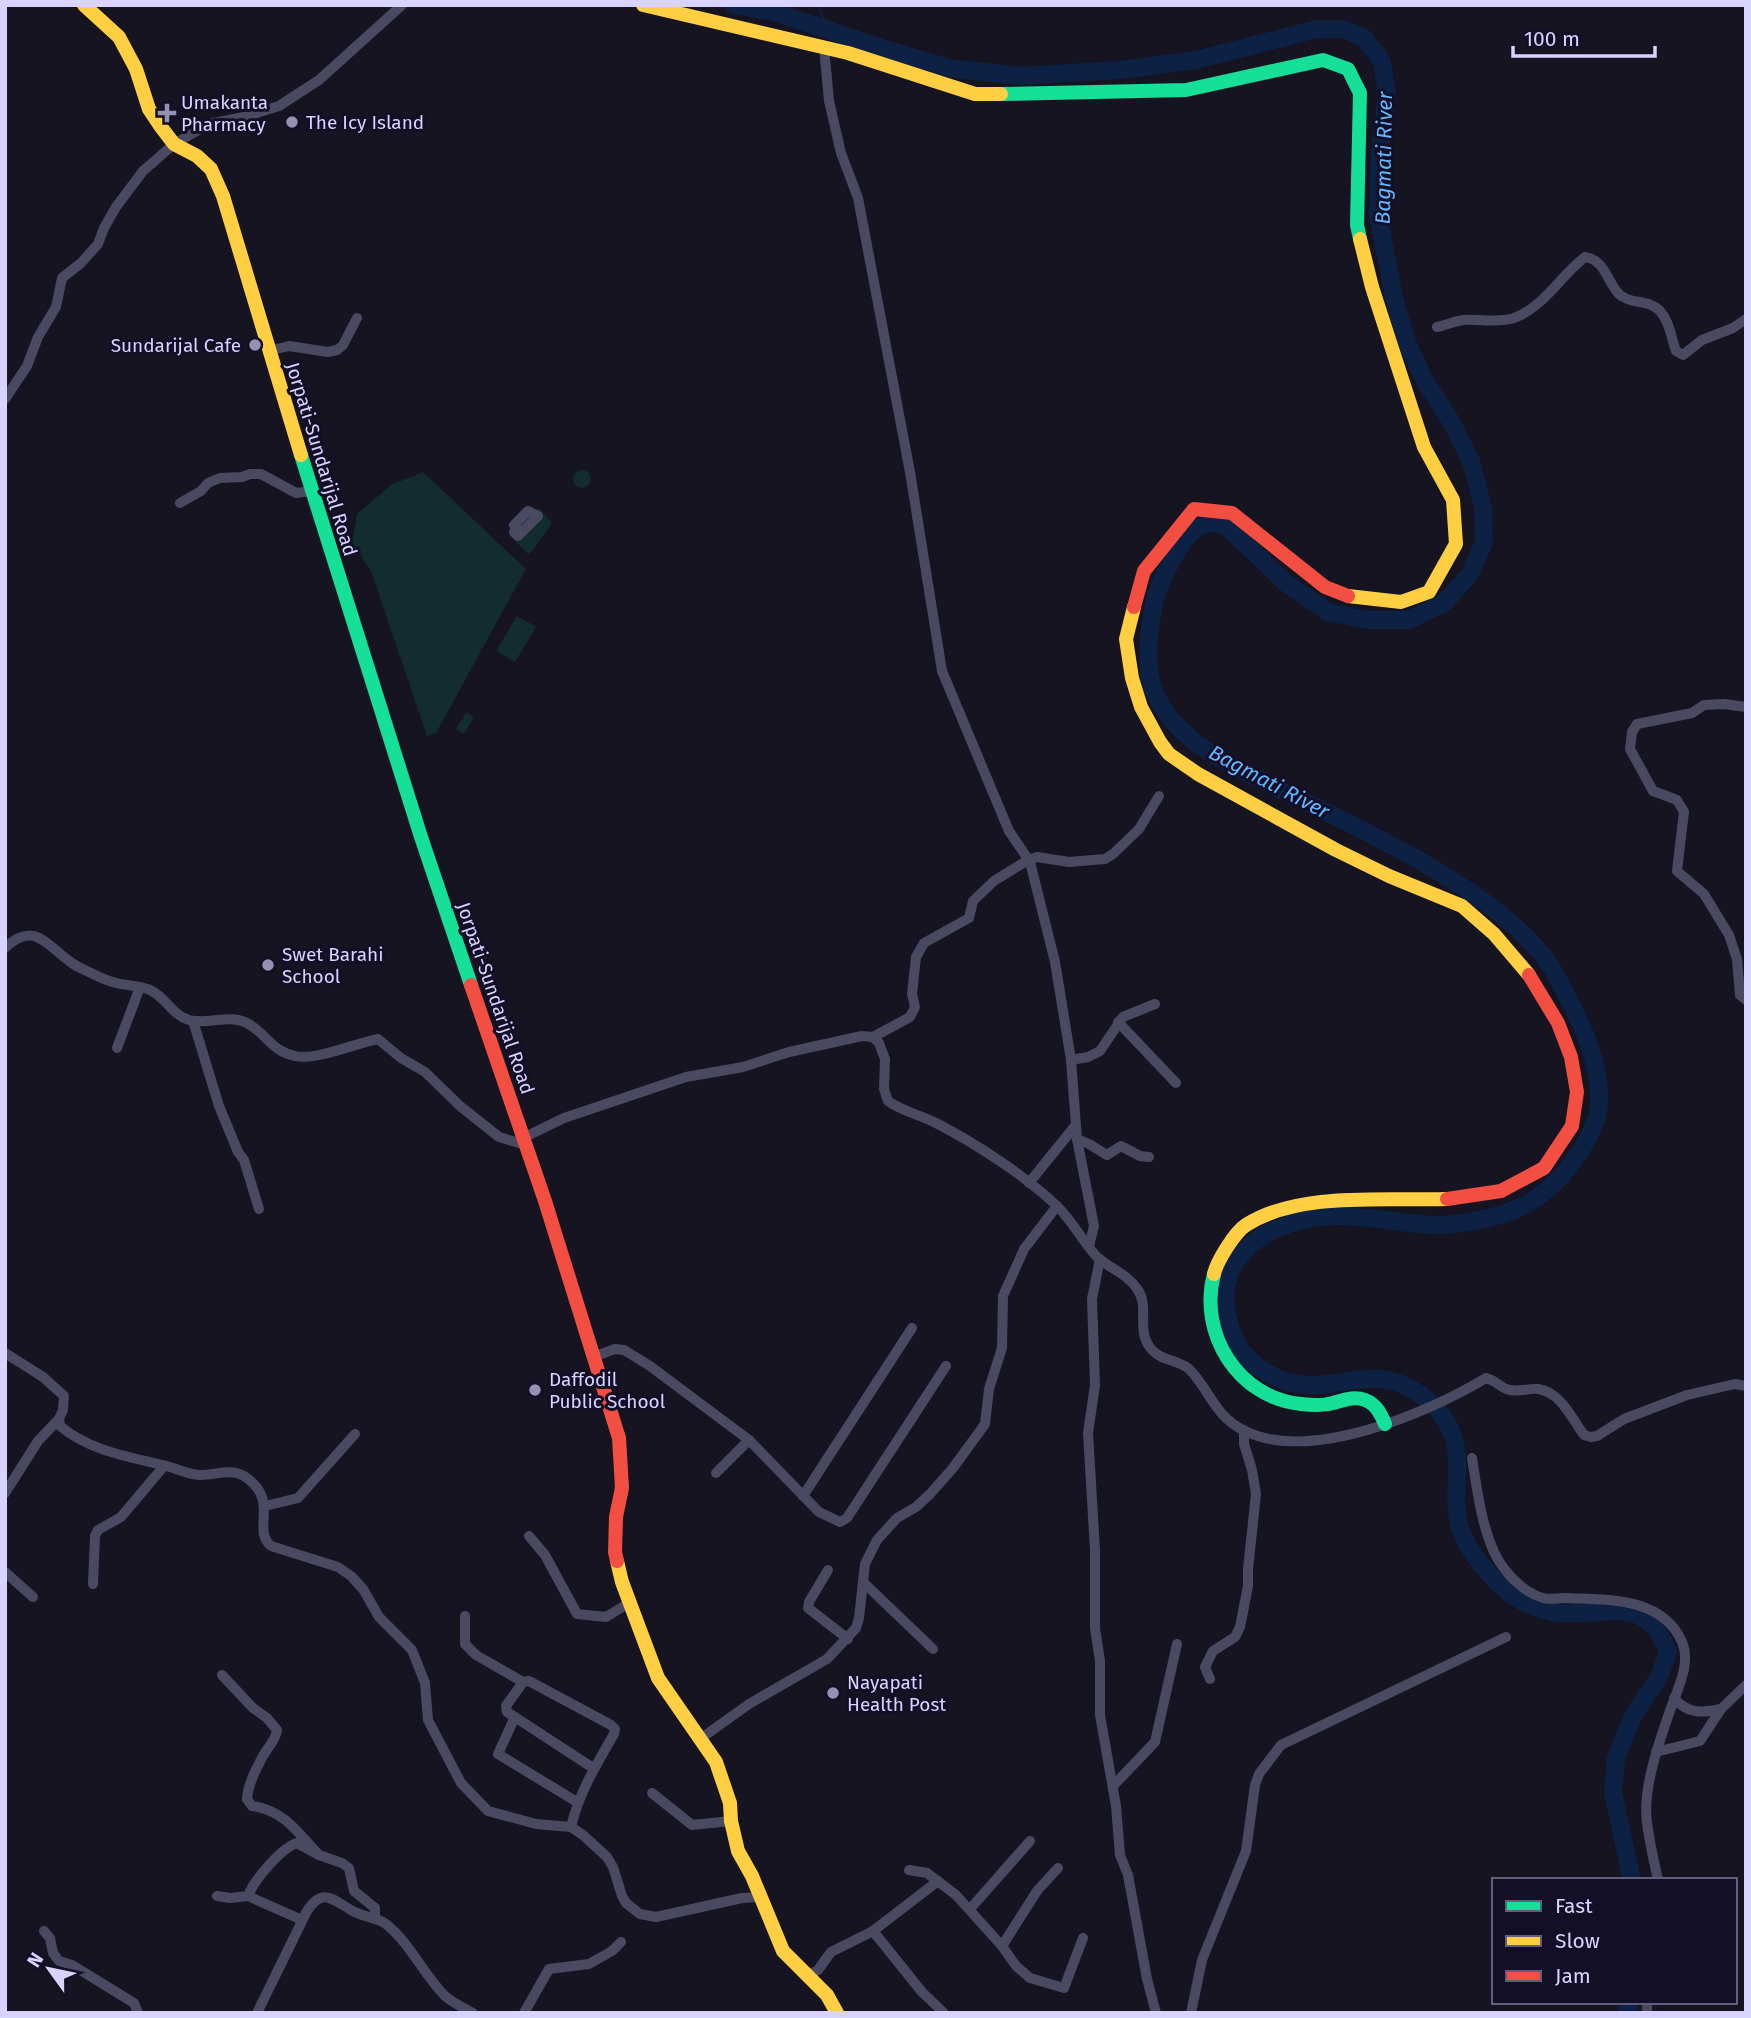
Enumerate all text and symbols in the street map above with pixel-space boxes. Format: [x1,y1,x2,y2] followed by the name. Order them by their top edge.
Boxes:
[1513,14,1655,58] scale bar
[1524,26,1580,52] text: 100 m
[1370,90,1398,225] water label: Bagmati River
[181,91,268,136] place label: Umakanta Pharmacy
[159,105,175,121] marker: Umakanta Pharmacy
[306,111,424,134] place label: The Icy Island
[284,114,300,130] marker: The Icy Island
[111,334,241,357] place label: Sundarijal Cafe
[247,337,263,353] marker: Sundarijal Cafe
[281,359,362,559] street label: Jorpati-Sundarijal Road
[1204,739,1335,825] water label: Bagmati River
[452,899,539,1097] street label: Jorpati-Sundarijal Road
[282,943,384,988] place label: Swet Barahi School
[260,957,276,973] marker: Swet Barahi School
[549,1368,666,1413] place label: Daffodil Public School
[527,1382,543,1398] marker: Daffodil Public School
[847,1671,946,1716] place label: Nayapati Health Post
[825,1685,841,1701] marker: Nayapati Health Post
[1492,1878,1737,2004] legend
[1555,1893,1593,1919] text: Fast
[1555,1928,1600,1954] text: Slow
[14,1934,84,2004] north arrow
[22,1948,48,1972] text: N
[1555,1963,1591,1989] text: Jam

